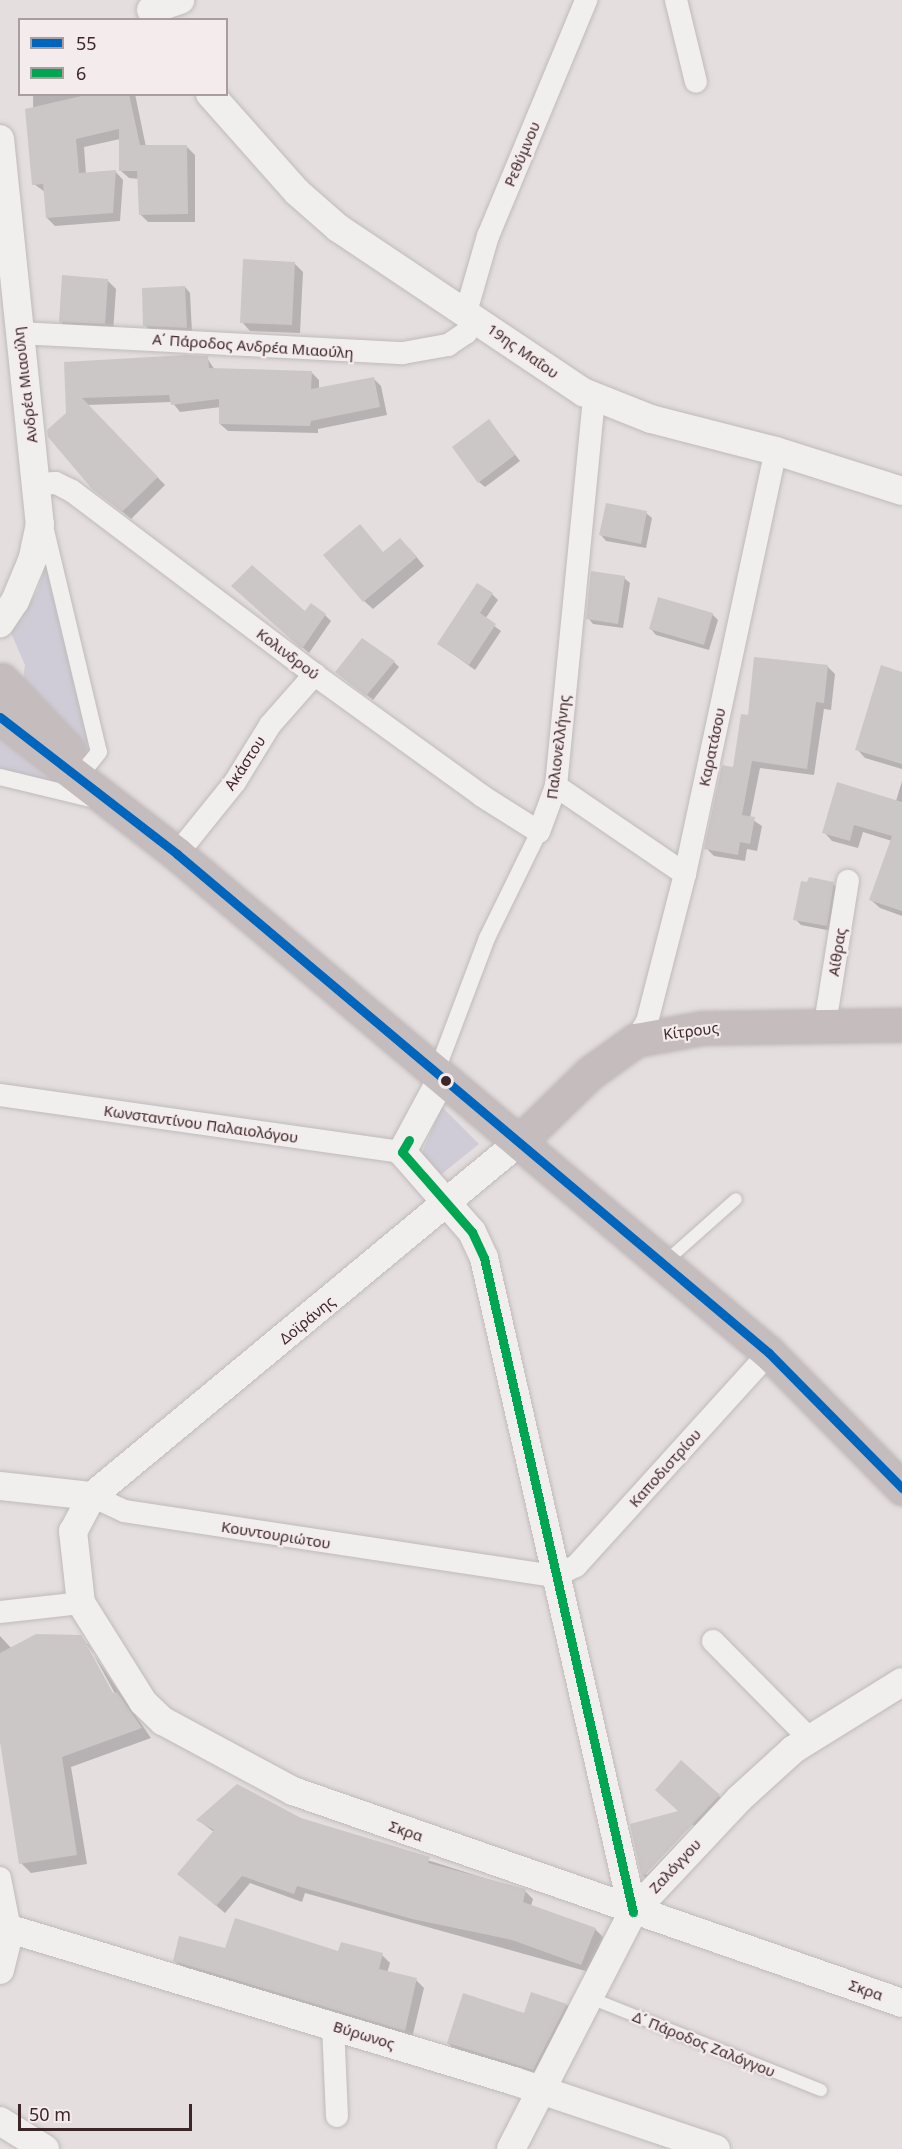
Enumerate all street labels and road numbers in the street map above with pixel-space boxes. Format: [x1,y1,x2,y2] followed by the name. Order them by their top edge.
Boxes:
[500,119,544,189] street label: Ρεθύμνου
[484,320,562,382] street label: 19ης Μαΐου
[9,326,41,444] street label: Ανδρέα Μιαούλη
[152,330,354,362] street label: Α΄ Πάροδος Ανδρέα Μιαούλη
[253,625,323,683] street label: Κολινδρού
[543,694,573,800] street label: Παλιονελλήνης
[695,706,729,788] street label: Καρατάσου
[221,732,269,794] street label: Ακάστου
[824,927,850,977] street label: Αίθρας
[662,1019,720,1043] street label: Κίτρους
[103,1101,299,1147] street label: Κωνσταντίνου Παλαιολόγου
[276,1292,338,1348] street label: Δοϊράνης
[625,1425,705,1511] street label: Καποδιστρίου
[220,1517,332,1553] street label: Κουντουριώτου
[387,1817,425,1845] street label: Σκρα
[645,1835,705,1897] street label: Ζαλόγγου
[847,1976,885,2004] street label: Σκρα
[630,2007,778,2081] street label: Δ΄ Πάροδος Ζαλόγγου
[331,2017,397,2053] street label: Βύρωνος

